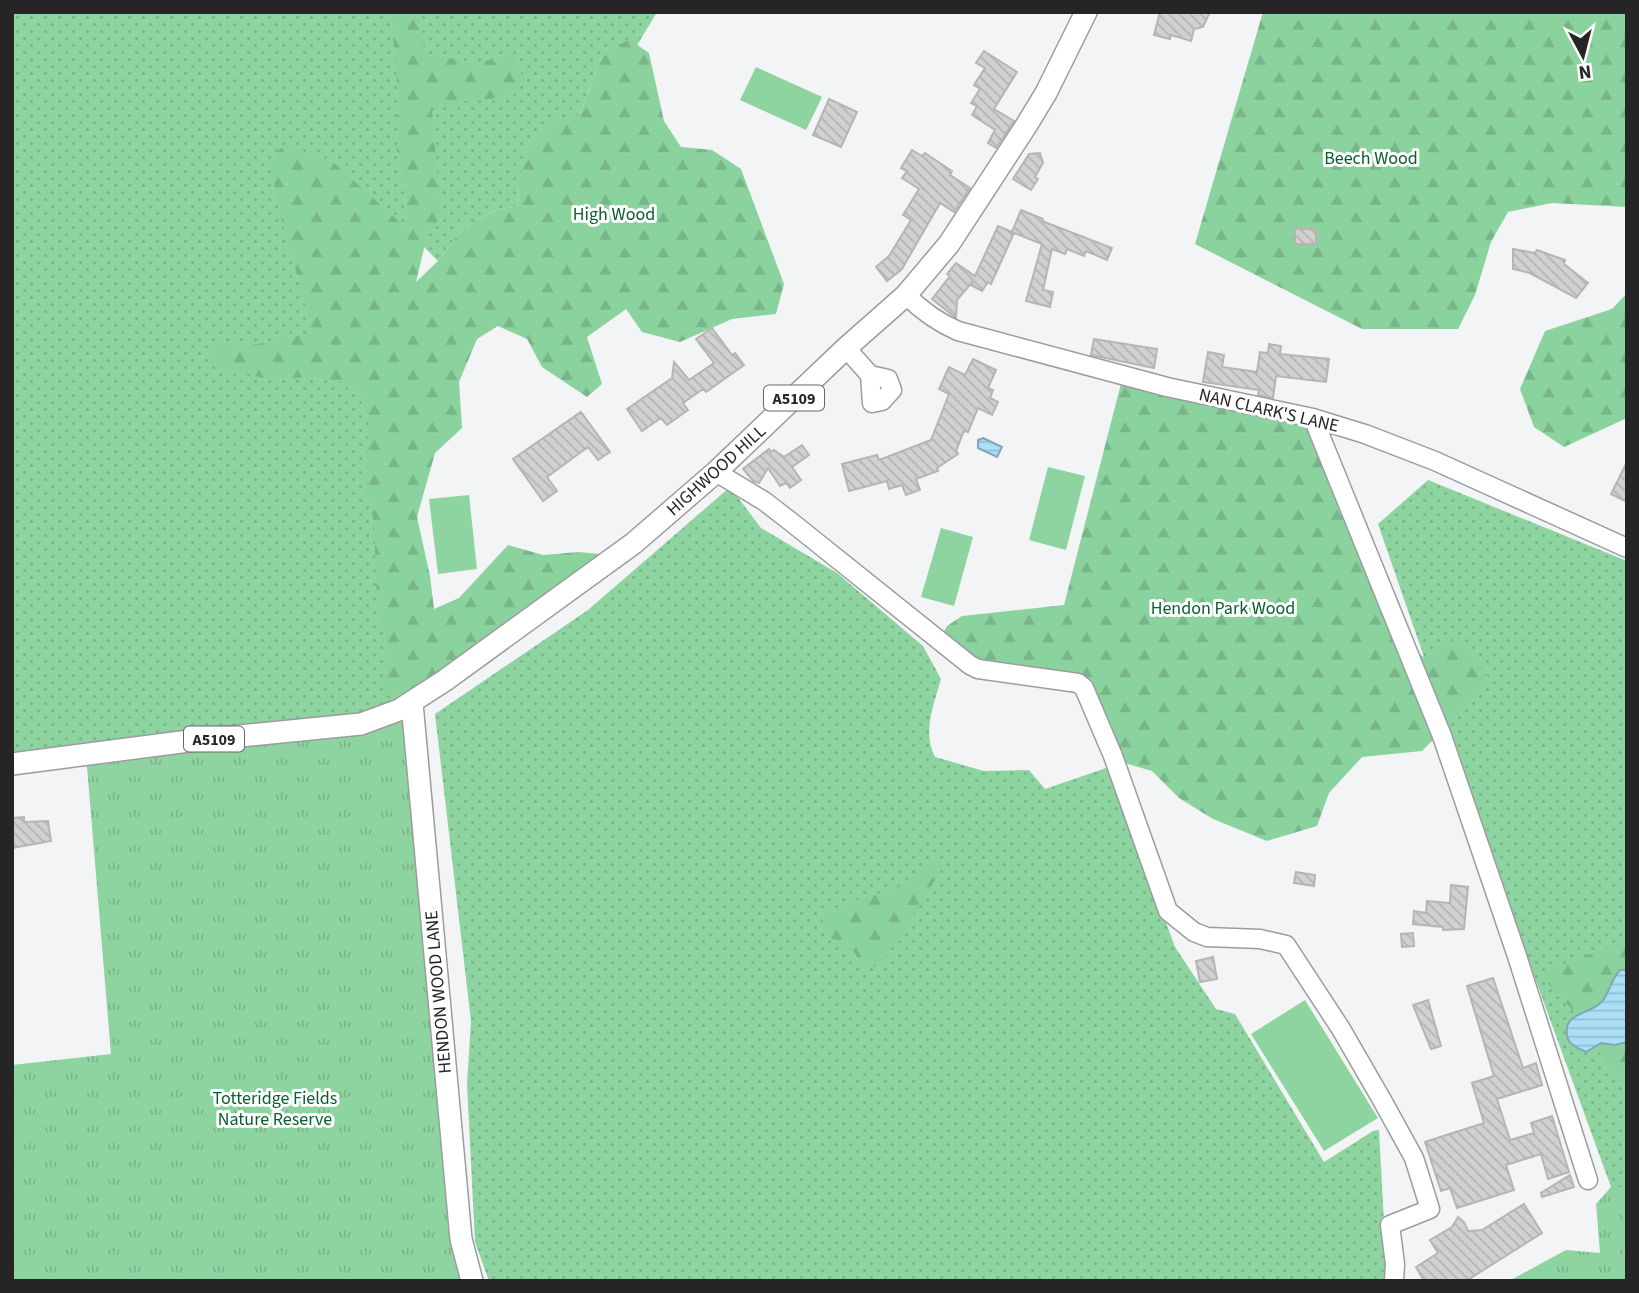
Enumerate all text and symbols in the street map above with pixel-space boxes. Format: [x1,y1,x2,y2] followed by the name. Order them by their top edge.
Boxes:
[1548,21,1618,91] north arrow
[1577,57,1593,86] text: N
[1324,146,1418,171] park label: Beech Wood
[573,202,655,227] park label: High Wood
[1196,382,1341,439] street label: NAN CLARK'S LANE
[764,386,824,410] road number: A5109
[661,419,772,522] street label: HIGHWOOD HILL
[1151,596,1295,621] park label: Hendon Park Wood
[184,726,244,752] road number: A5109
[419,909,458,1074] street label: HENDON WOOD LANE
[213,1086,337,1132] park label: Totteridge Fields Nature Reserve

